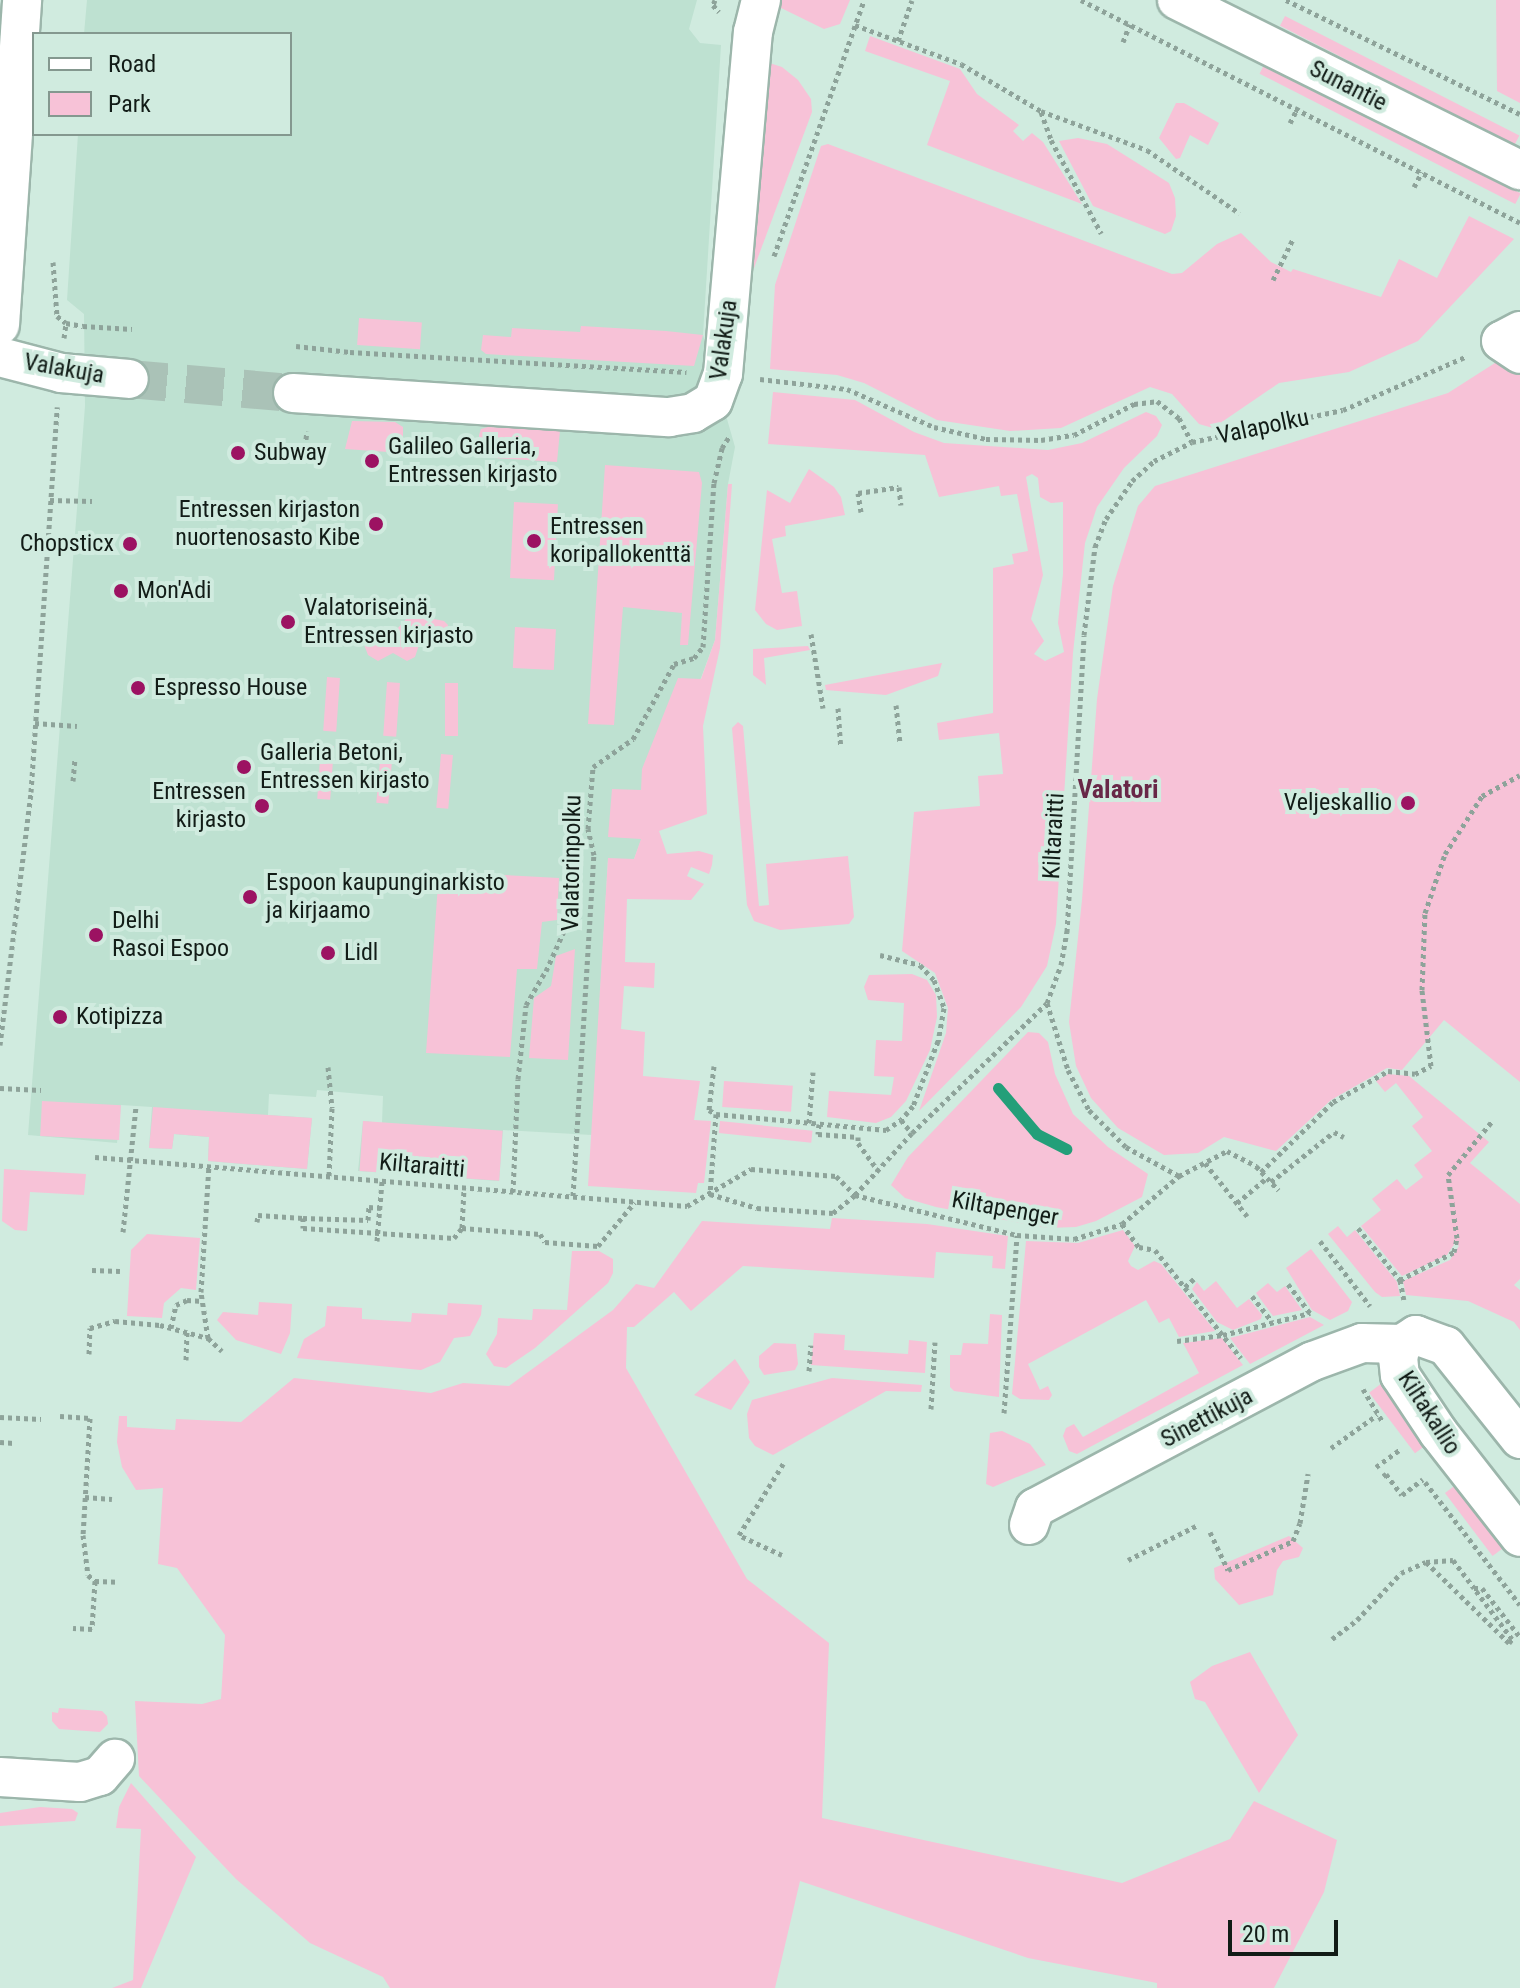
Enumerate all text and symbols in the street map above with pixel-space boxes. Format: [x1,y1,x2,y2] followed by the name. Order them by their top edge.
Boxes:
[32,32,292,136] legend
[108,50,156,78] text: Road
[1305,54,1391,118] street label: Sunantie
[108,90,151,118] text: Park
[704,298,744,382] street label: Valakuja
[22,348,106,390] street label: Valakuja
[1214,403,1312,451] street label: Valapolku
[388,433,558,489] place label: Galileo Galleria, Entressen kirjasto
[254,439,327,467] place label: Subway
[229,444,247,462] marker: Subway
[363,452,381,470] marker: Galileo Galleria, Entressen kirjasto
[175,496,360,552] place label: Entressen kirjaston nuortenosasto Kibe
[550,513,691,569] place label: Entressen koripallokenttä
[367,515,385,533] marker: Entressen kirjaston nuortenosasto Kibe
[20,530,114,558] place label: Chopsticx
[525,532,543,550] marker: Entressen koripallokenttä
[121,535,139,553] marker: Chopsticx
[137,577,212,605] place label: Mon'Adi
[112,582,130,600] marker: Mon'Adi
[304,594,474,650] place label: Valatoriseinä, Entressen kirjasto
[279,613,297,631] marker: Valatoriseinä, Entressen kirjasto
[154,674,307,702] place label: Espresso House
[129,679,147,697] marker: Espresso House
[260,739,430,795] place label: Galleria Betoni, Entressen kirjasto
[235,758,253,776] marker: Galleria Betoni, Entressen kirjasto
[1077,774,1159,806] district label: Valatori
[152,778,246,834] place label: Entressen kirjasto
[1284,789,1392,817] place label: Veljeskallio
[1037,792,1071,880] street label: Kiltaraitti
[556,794,588,932] street label: Valatorinpolku
[1399,794,1417,812] marker: Veljeskallio
[253,797,271,815] marker: Entressen kirjasto
[266,869,505,925] place label: Espoon kaupunginarkisto ja kirjaamo
[241,888,259,906] marker: Espoon kaupunginarkisto ja kirjaamo
[112,907,229,963] place label: Delhi Rasoi Espoo
[87,926,105,944] marker: Delhi Rasoi Espoo
[344,939,378,967] place label: Lidl
[319,944,337,962] marker: Lidl
[76,1003,163,1031] place label: Kotipizza
[51,1008,69,1026] marker: Kotipizza
[378,1148,466,1184] street label: Kiltaraitti
[949,1185,1061,1233] street label: Kiltapenger
[1391,1366,1467,1460] street label: Kiltakallio
[1156,1382,1258,1454] street label: Sinettikuja
[1232,1904,1342,1954] scale bar
[1242,1920,1289,1948] text: 20 m

